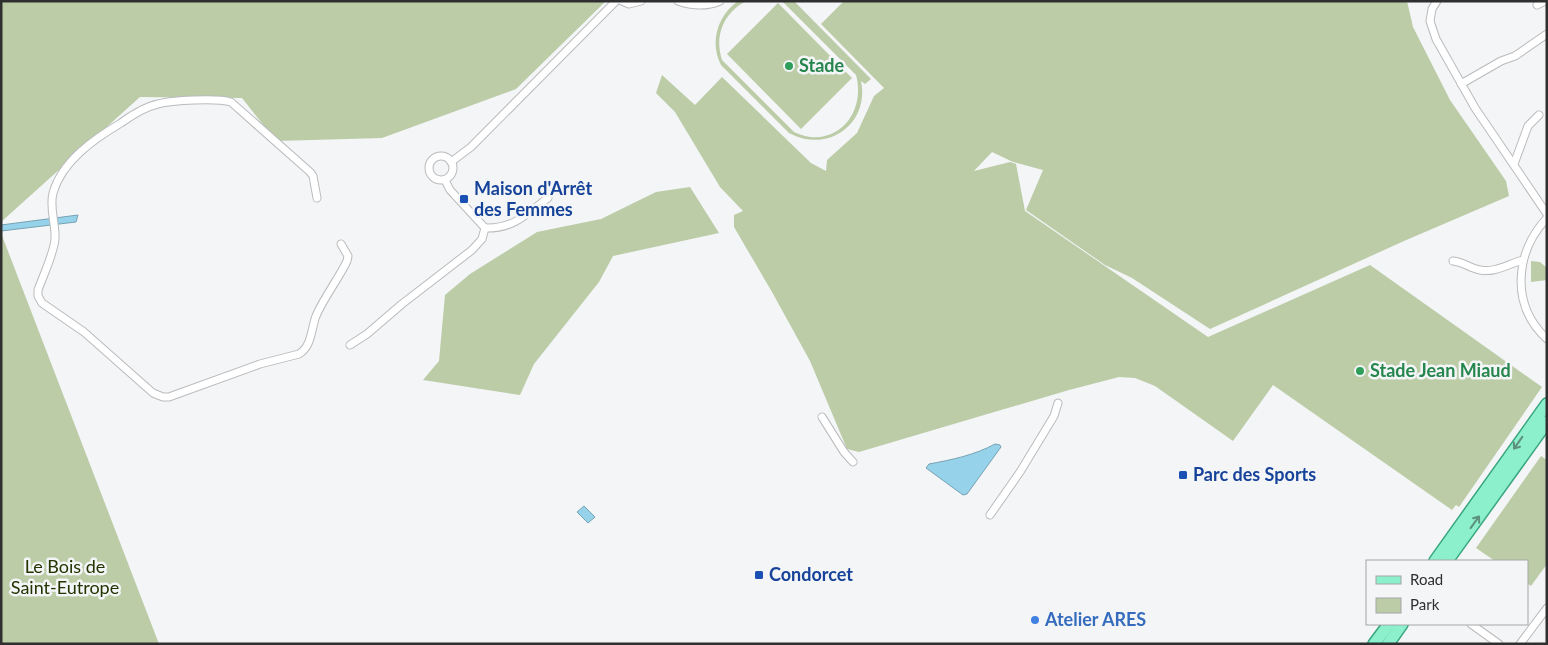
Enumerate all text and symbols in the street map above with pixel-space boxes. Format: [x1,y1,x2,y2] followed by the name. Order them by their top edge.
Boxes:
[799,54,845,76] place label: Stade
[783,60,795,72] marker: Stade
[474,177,592,220] place label: Maison d'Arrêt des Femmes
[458,193,470,205] marker: Maison d'Arrêt des Femmes
[1370,359,1511,381] place label: Stade Jean Miaud
[1354,365,1366,377] marker: Stade Jean Miaud
[1513,436,1524,450] one-way arrow
[1193,463,1316,485] place label: Parc des Sports
[1177,469,1189,481] marker: Parc des Sports
[1470,515,1480,529] one-way arrow
[11,555,119,598] park label: Le Bois de Saint-Eutrope
[1366,560,1528,625] legend
[769,563,853,585] place label: Condorcet
[753,569,765,581] marker: Condorcet
[1410,570,1443,588] text: Road
[1410,595,1440,613] text: Park
[1044,608,1146,630] place label: Atelier ARES
[1029,614,1041,626] marker: Atelier ARES

